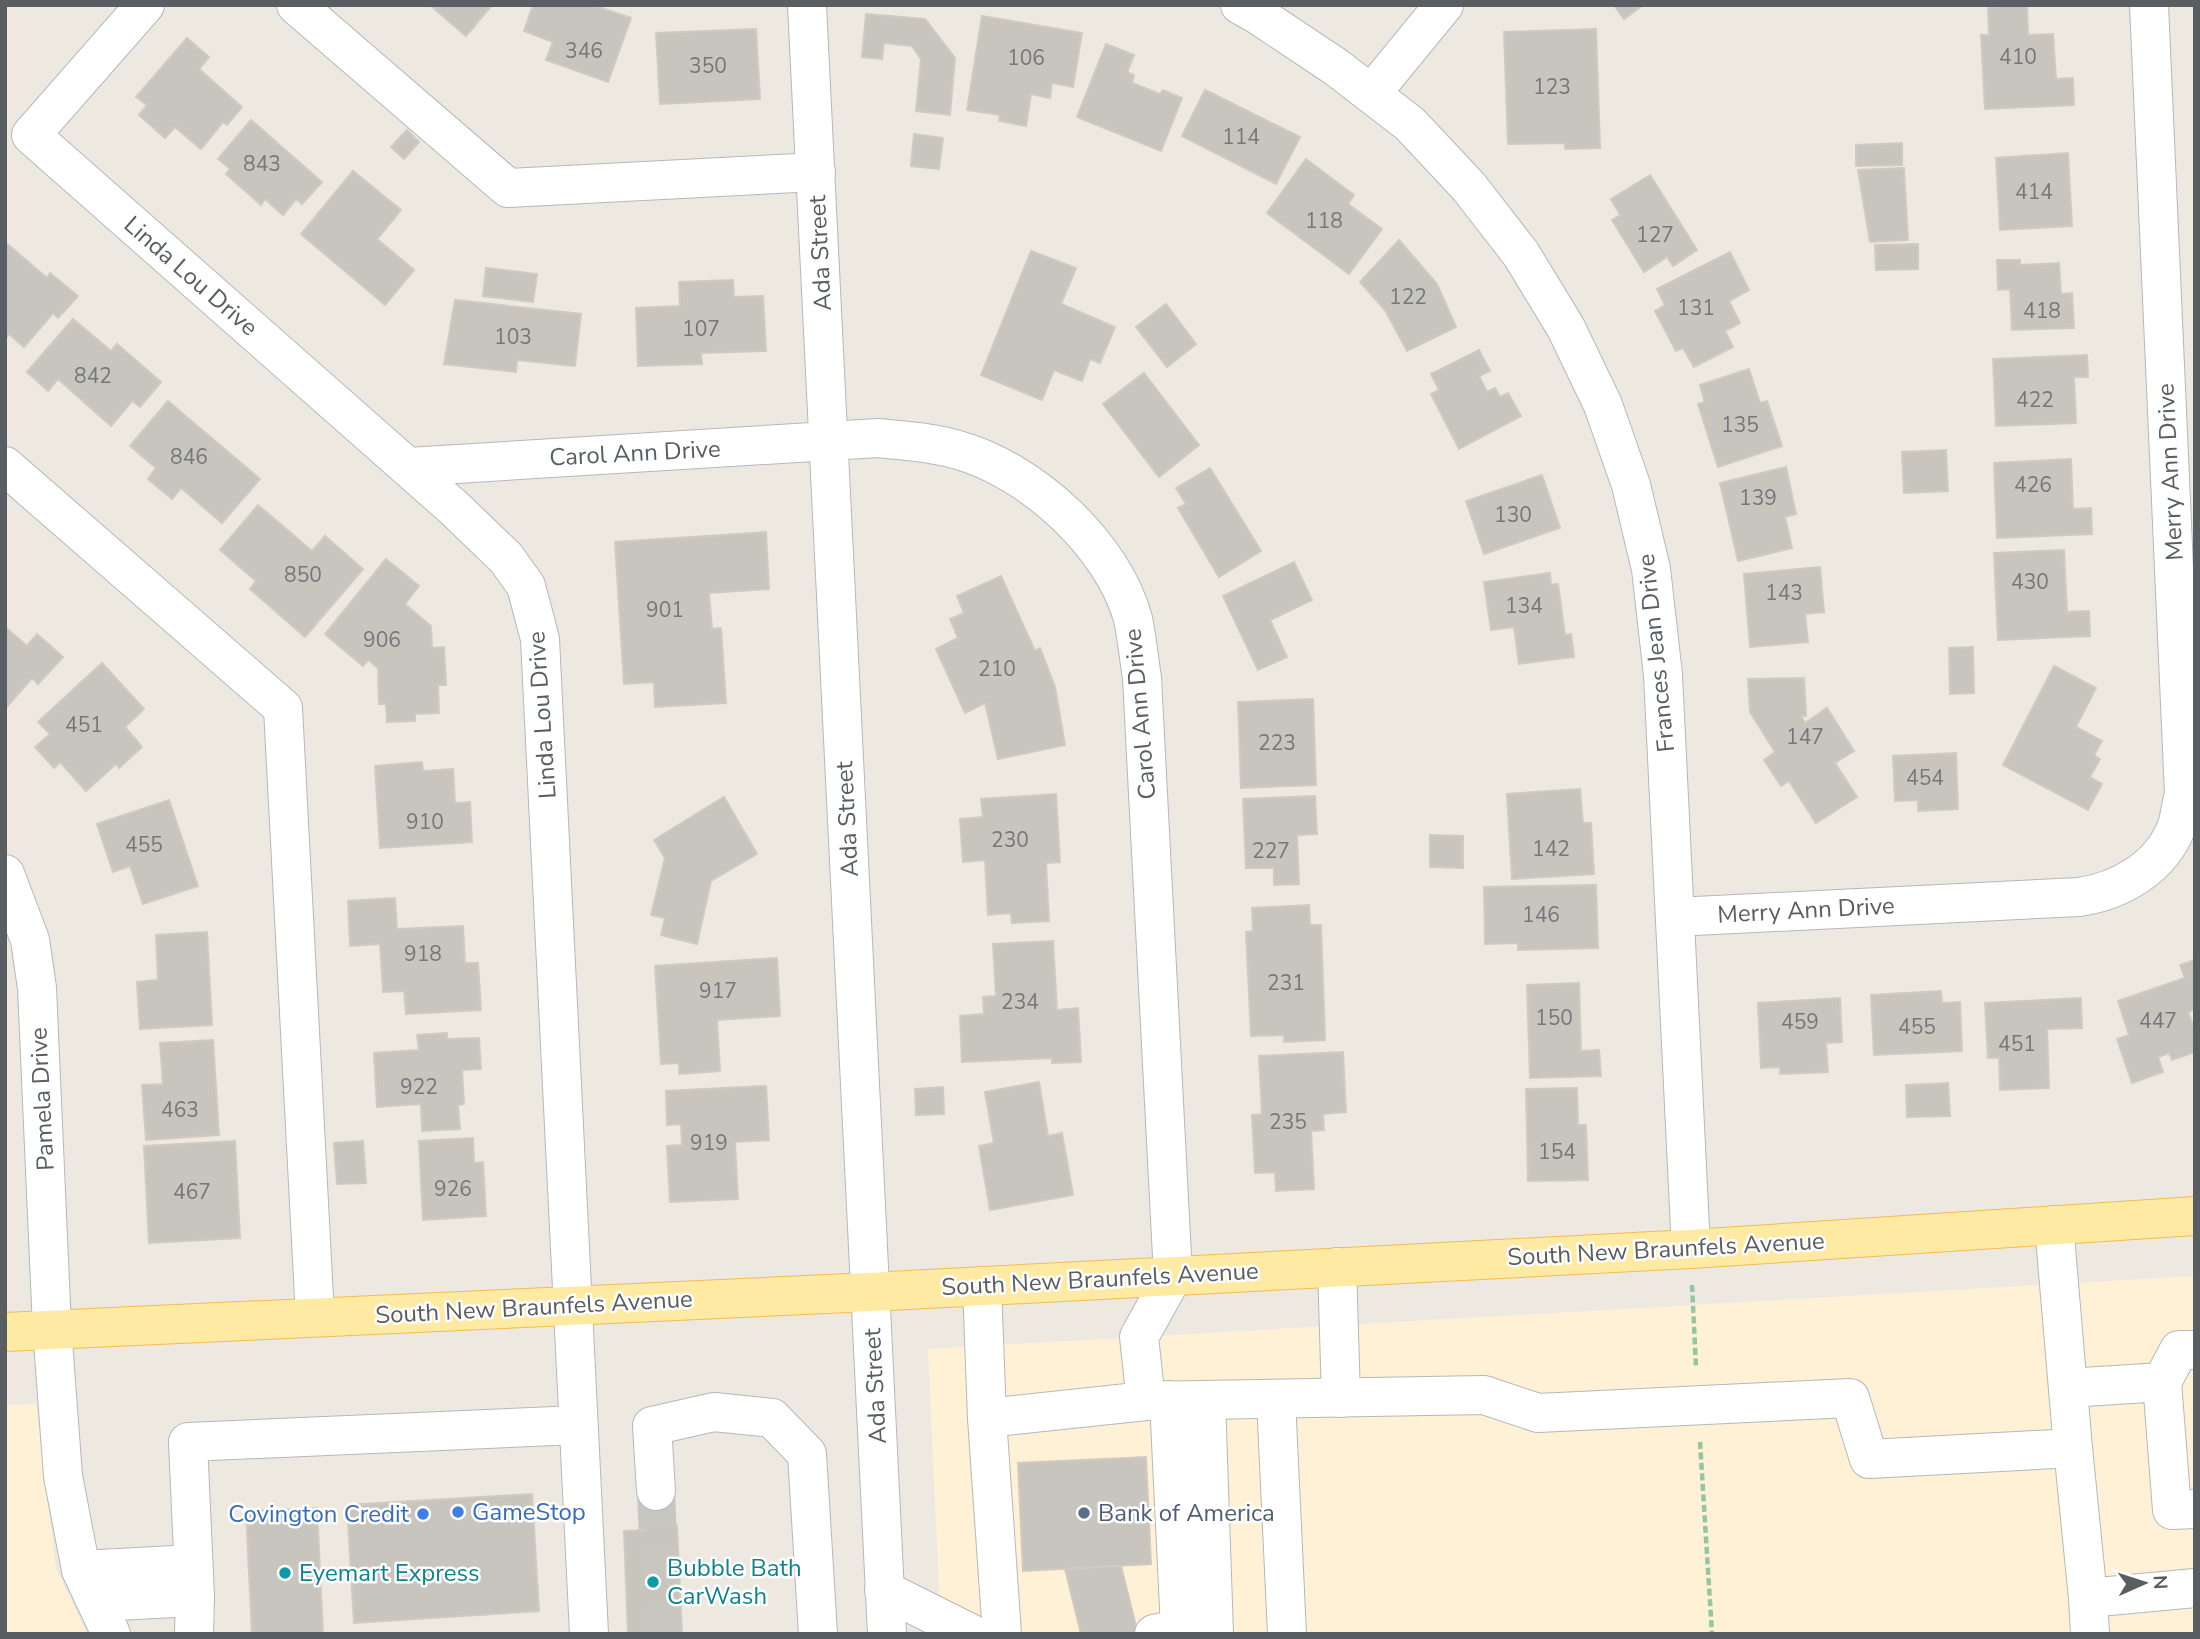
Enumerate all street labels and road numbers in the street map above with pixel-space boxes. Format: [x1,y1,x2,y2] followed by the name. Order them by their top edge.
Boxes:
[801,194,839,312] street label: Ada Street
[117,209,265,343] street label: Linda Lou Drive
[2149,383,2191,561] street label: Merry Ann Drive
[549,433,721,473] street label: Carol Ann Drive
[1630,552,1682,754] street label: Frances Jean Drive
[1117,627,1163,801] street label: Carol Ann Drive
[520,630,564,800] street label: Linda Lou Drive
[828,760,866,878] street label: Ada Street
[1717,889,1895,931] street label: Merry Ann Drive
[22,1026,62,1172] street label: Pamela Drive
[1506,1225,1826,1273] street label: South New Braunfels Avenue
[940,1255,1260,1303] street label: South New Braunfels Avenue
[374,1283,694,1331] street label: South New Braunfels Avenue
[856,1327,894,1445] street label: Ada Street

